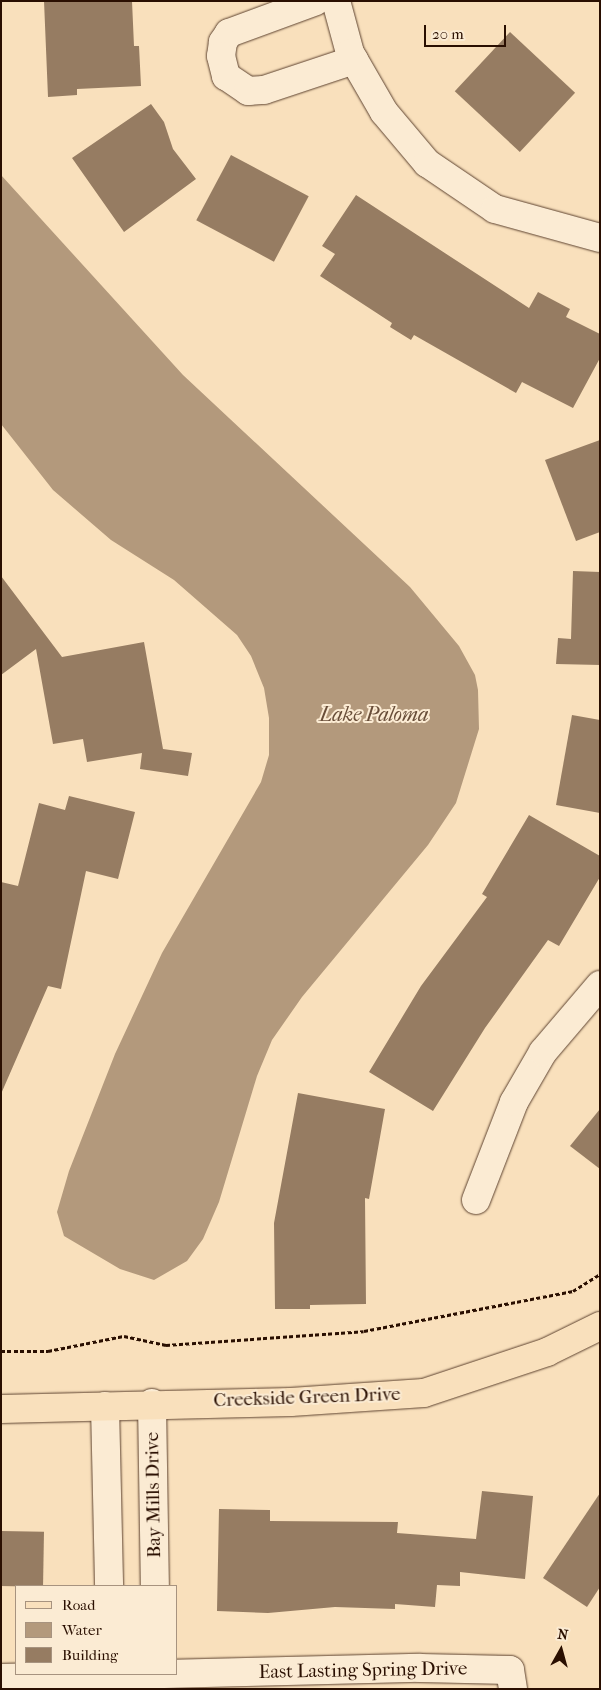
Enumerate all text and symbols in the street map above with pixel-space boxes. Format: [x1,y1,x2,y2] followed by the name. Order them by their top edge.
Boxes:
[426,15,508,47] scale bar
[432,25,464,43] text: 20 m
[320,702,428,726] water label: Lake Paloma
[213,1383,401,1413] street label: Creekside Green Drive
[142,1432,166,1558] street label: Bay Mills Drive
[15,1585,178,1675] legend
[62,1596,95,1614] text: Road
[62,1621,102,1639] text: Water
[536,1625,586,1675] north arrow
[557,1626,569,1644] text: N
[62,1646,118,1664] text: Building
[259,1658,467,1684] street label: East Lasting Spring Drive

